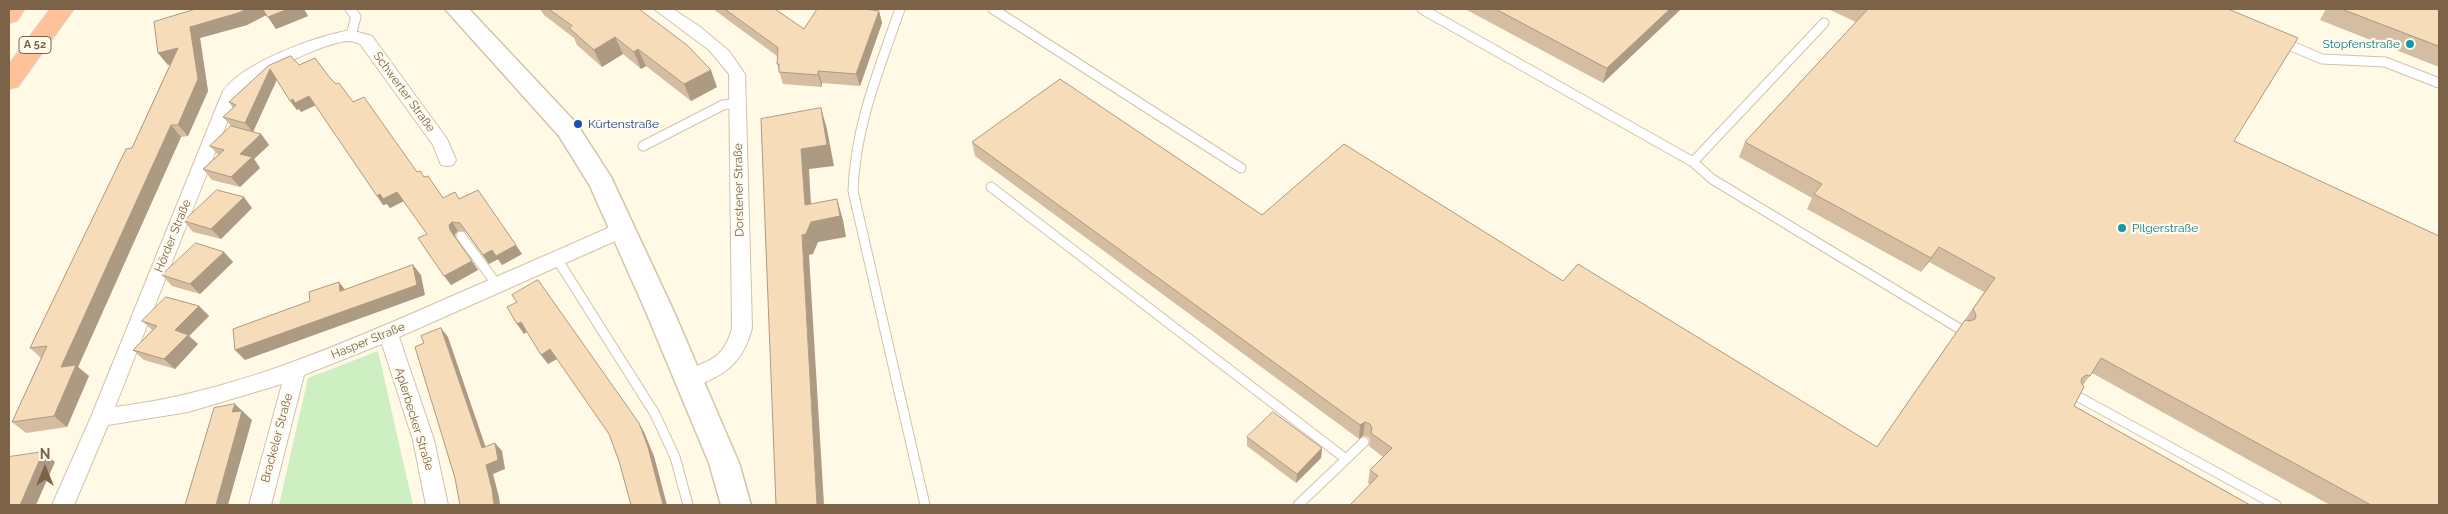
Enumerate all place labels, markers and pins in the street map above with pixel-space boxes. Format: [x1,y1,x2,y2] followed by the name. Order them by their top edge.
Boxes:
[2322,37,2400,51] place label: Stopfenstraße
[2404,38,2416,50] marker: Stopfenstraße
[588,117,659,131] place label: Kürtenstraße
[572,118,584,130] marker: Kürtenstraße
[2132,221,2198,235] place label: Pilgerstraße
[2116,222,2128,234] marker: Pilgerstraße

